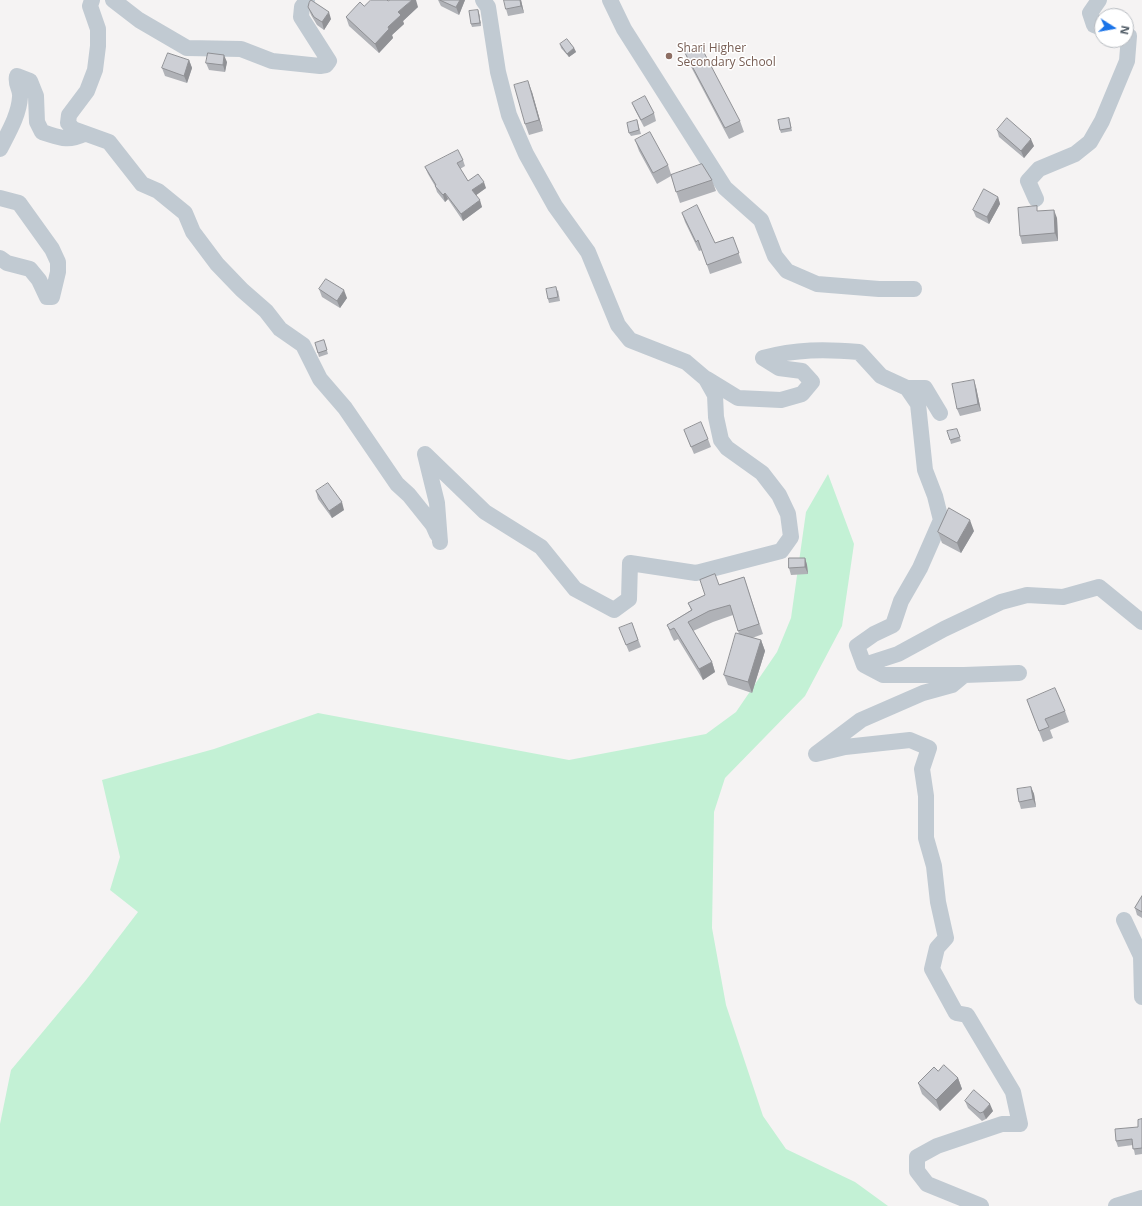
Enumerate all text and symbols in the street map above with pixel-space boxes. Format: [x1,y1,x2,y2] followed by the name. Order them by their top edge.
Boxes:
[1094,8,1134,48] north arrow
[1117,24,1134,36] text: N
[677,42,776,70] place label: Shari Higher Secondary School
[664,51,674,61] marker: Shari Higher Secondary School

